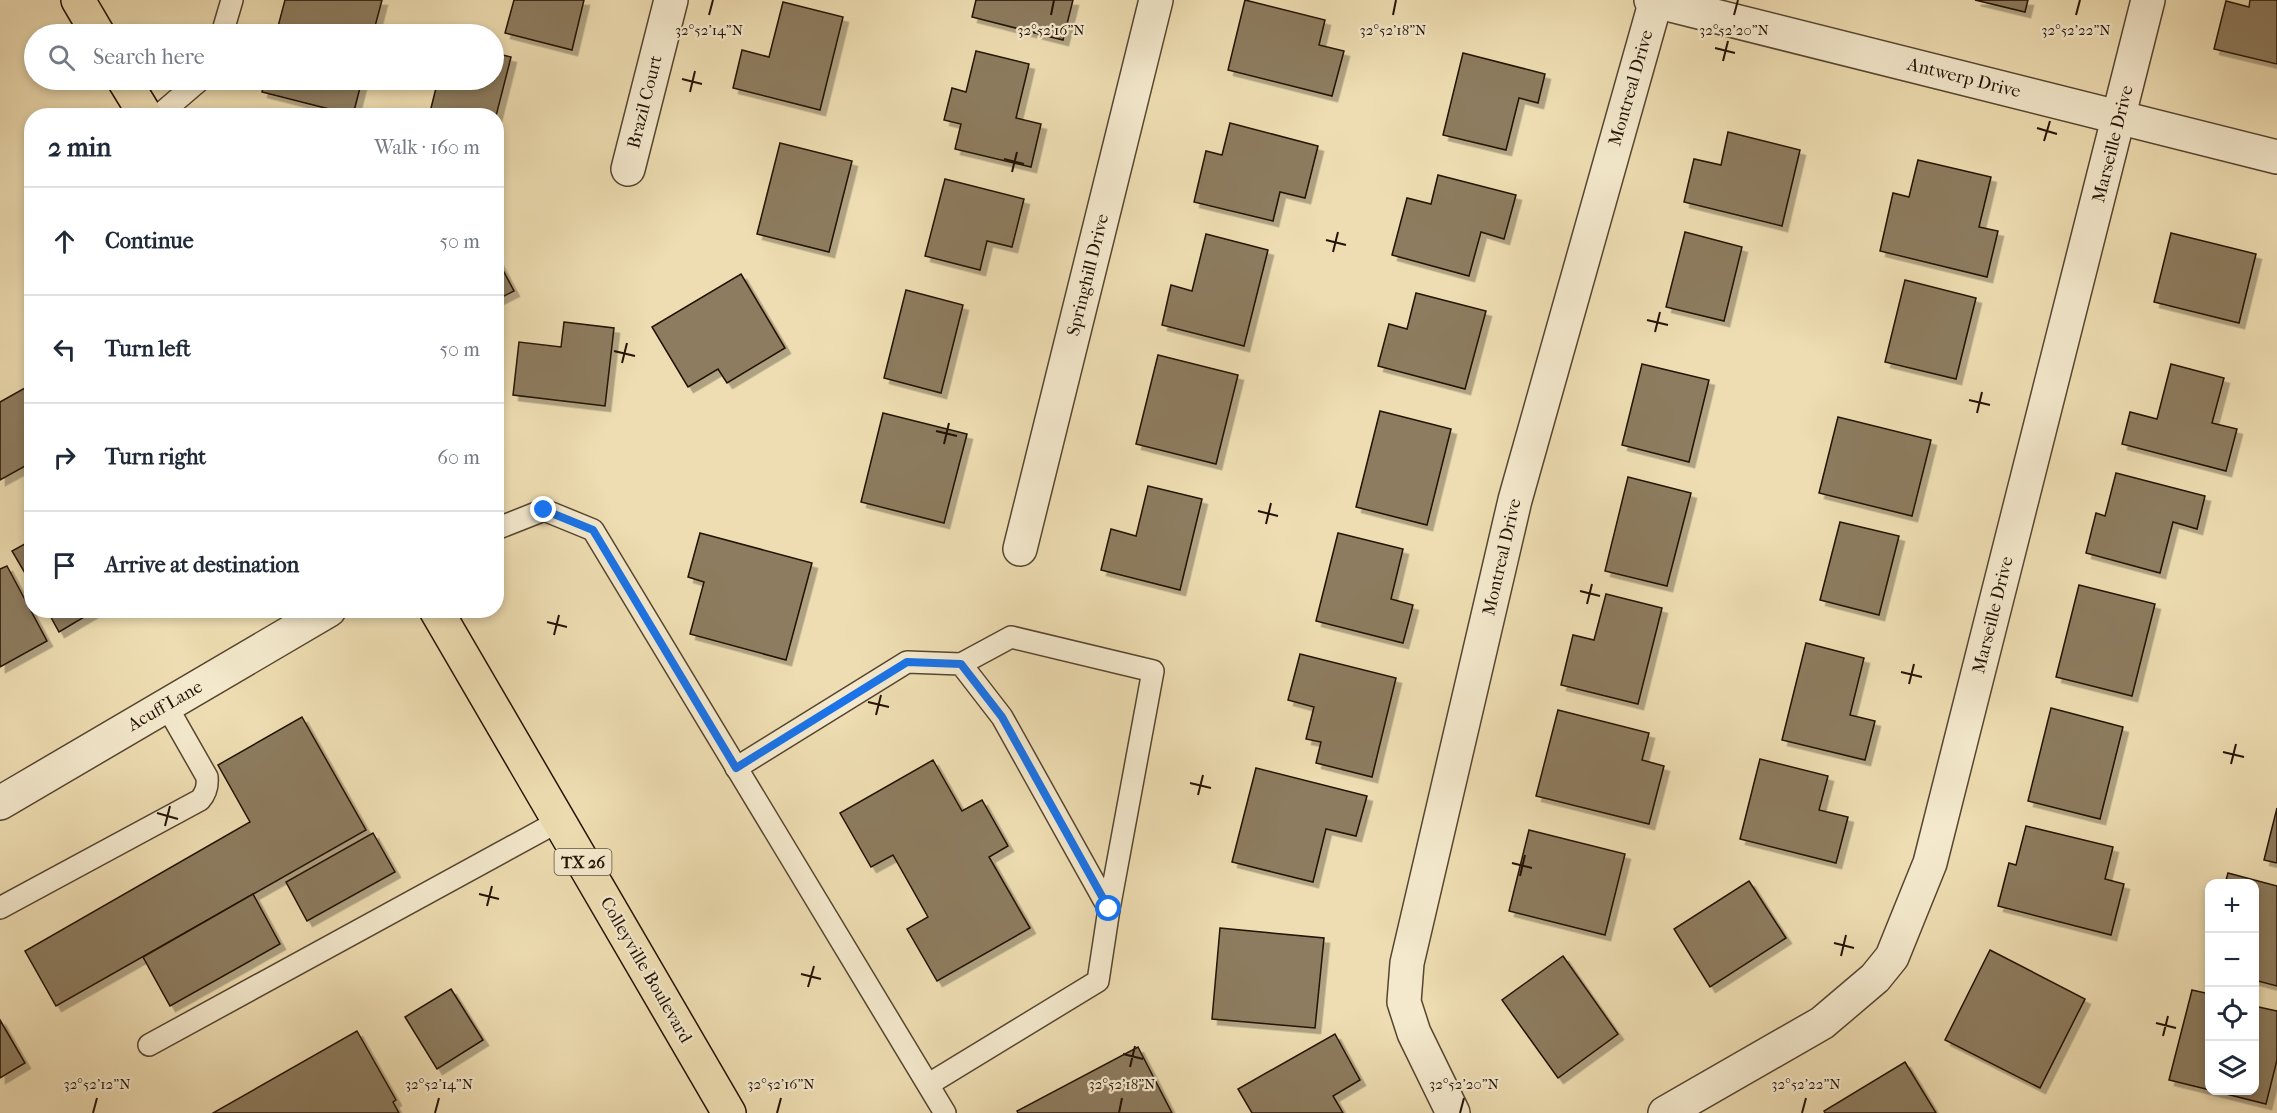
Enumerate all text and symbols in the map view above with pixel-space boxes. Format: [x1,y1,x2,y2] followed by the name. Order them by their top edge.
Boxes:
[675,21,744,39] text: 32°52'14"N
[1017,21,1085,39] text: 32°52'16"N
[1360,21,1427,39] text: 32°52'18"N
[1699,21,1770,39] text: 32°52'20"N
[2041,21,2111,39] text: 32°52'22"N
[24,24,504,90] search box
[1604,28,1658,148] street label: Montreal Drive
[45,41,78,74] icon: search
[93,44,205,70] text: Search here
[623,53,667,151] street label: Brazil Court
[1904,54,2023,102] street label: Antwerp Drive
[2088,83,2138,205] street label: Marseille Drive
[48,132,111,163] text: 2 min
[374,136,480,159] text: Walk · 160 m
[1063,212,1113,338] street label: Springhill Drive
[48,225,81,258] icon: ahead
[105,228,194,254] text: Continue
[439,230,480,253] text: 50 m
[48,333,81,366] icon: left
[105,336,191,362] text: Turn left
[439,338,480,361] text: 50 m
[48,441,81,474] icon: right
[105,444,206,470] text: Turn right
[437,446,480,469] text: 60 m
[530,496,556,522] route end
[1478,496,1526,618] street label: Montreal Drive
[48,549,81,582] icon: arrive
[105,552,299,578] text: Arrive at destination
[1968,554,2018,676] street label: Marseille Drive
[123,676,206,736] street label: Acuff Lane
[554,849,612,875] road number: TX 26
[2205,879,2259,1095] map controls
[2205,879,2259,933] button: +
[596,893,696,1047] street label: Colleyville Boulevard
[1095,895,1121,921] route start
[2205,933,2259,987] button: −
[2205,987,2259,1041] button: locate
[2205,1041,2259,1095] button: layers
[63,1075,131,1093] text: 32°52'12"N
[405,1075,474,1093] text: 32°52'14"N
[747,1075,815,1093] text: 32°52'16"N
[1089,1075,1156,1093] text: 32°52'18"N
[1429,1075,1500,1093] text: 32°52'20"N
[1771,1075,1841,1093] text: 32°52'22"N

